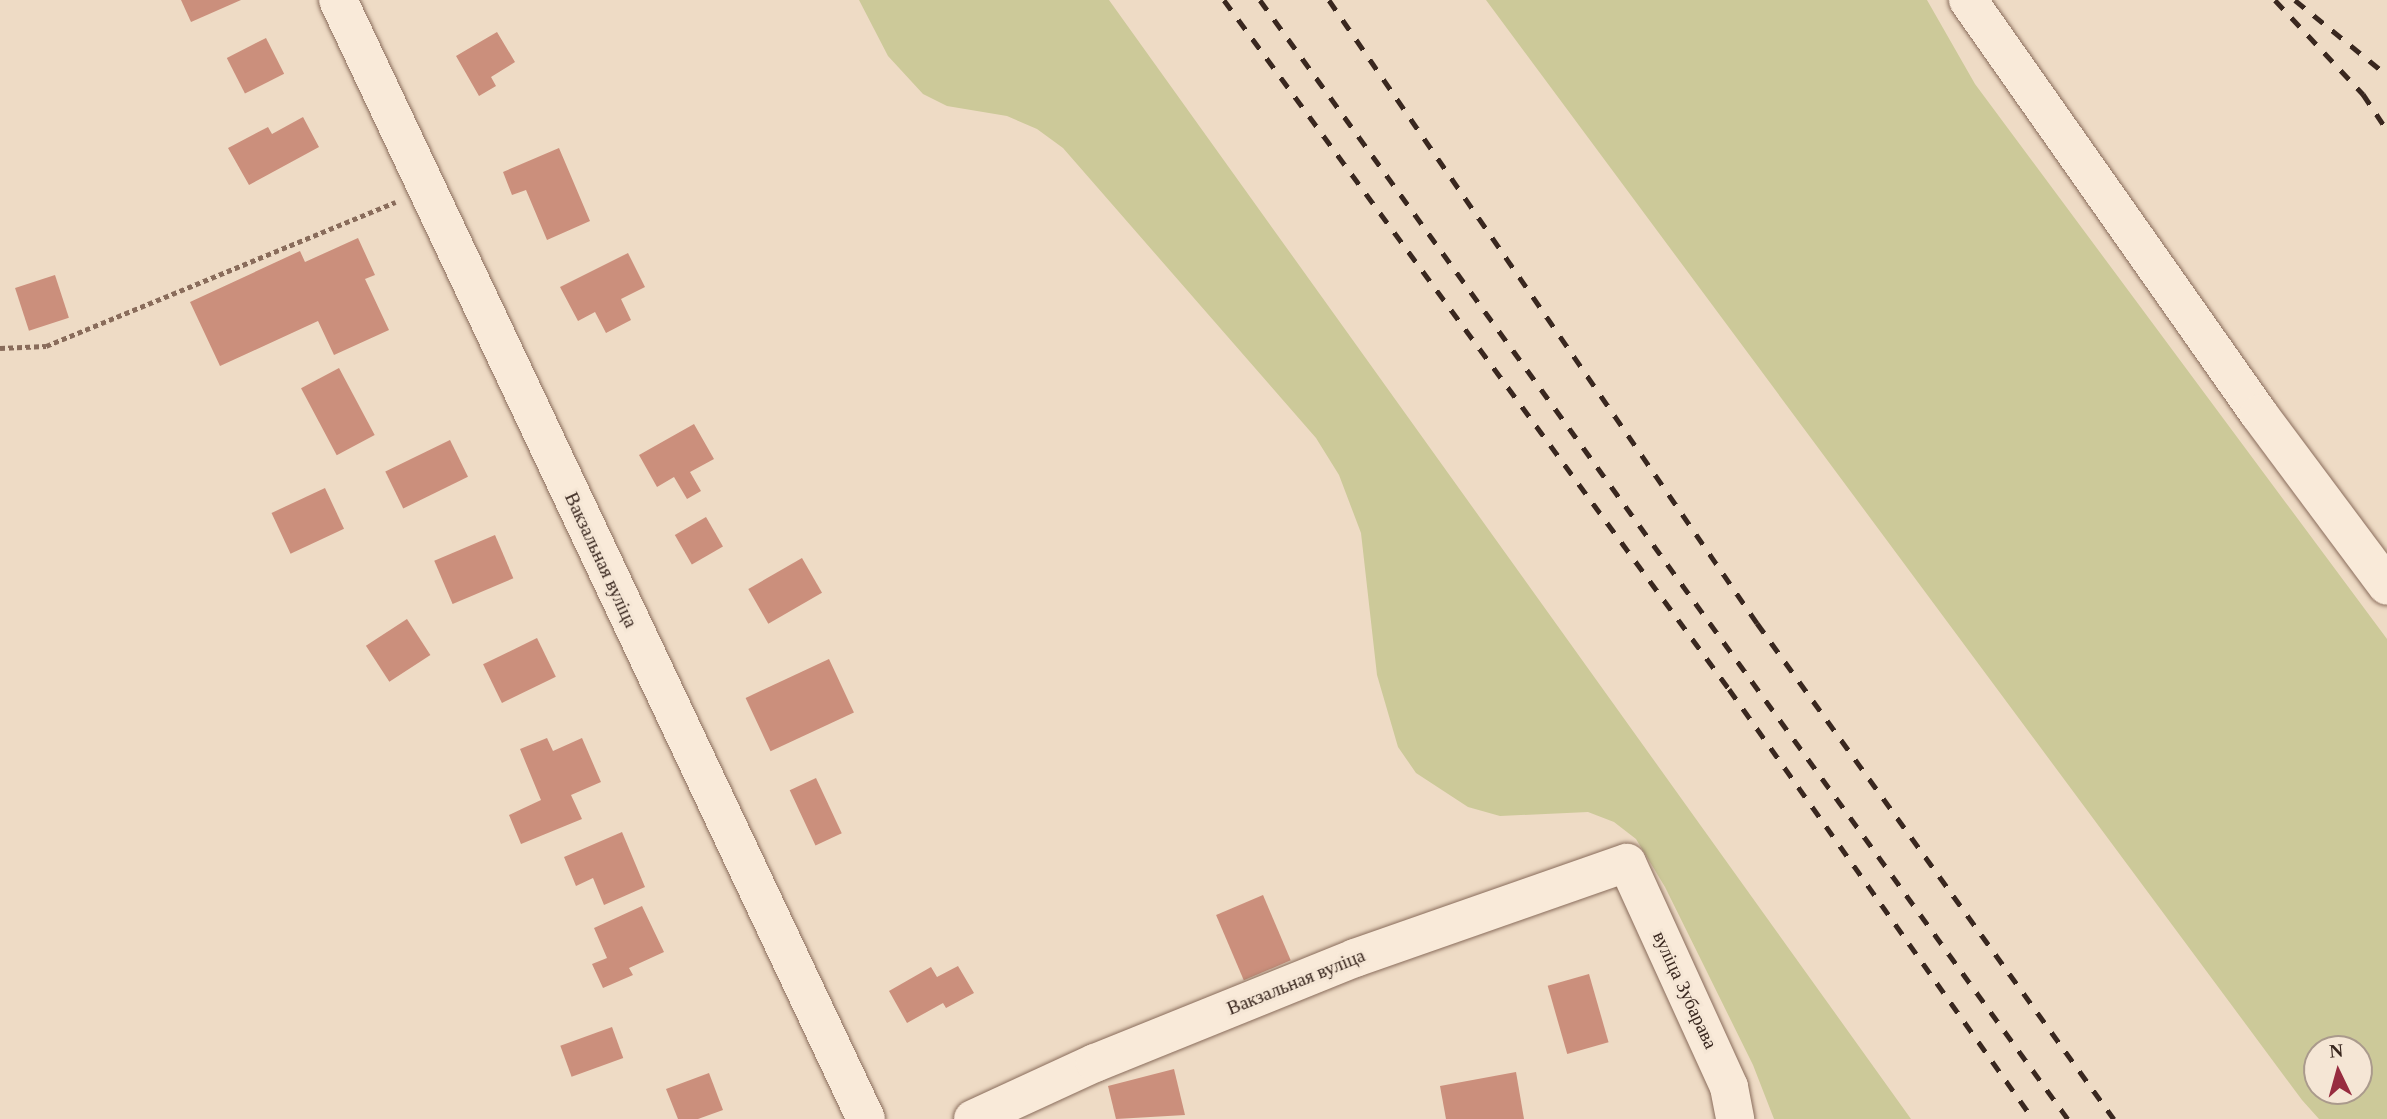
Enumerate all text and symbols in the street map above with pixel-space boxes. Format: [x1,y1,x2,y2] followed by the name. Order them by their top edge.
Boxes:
[560,489,642,631] street label: Вакзальная вуліца
[1648,928,1722,1052] street label: вуліца Зубарава
[1224,944,1368,1020] street label: Вакзальная вуліца
[2303,1035,2373,1105] north arrow
[2329,1040,2344,1062] text: N

